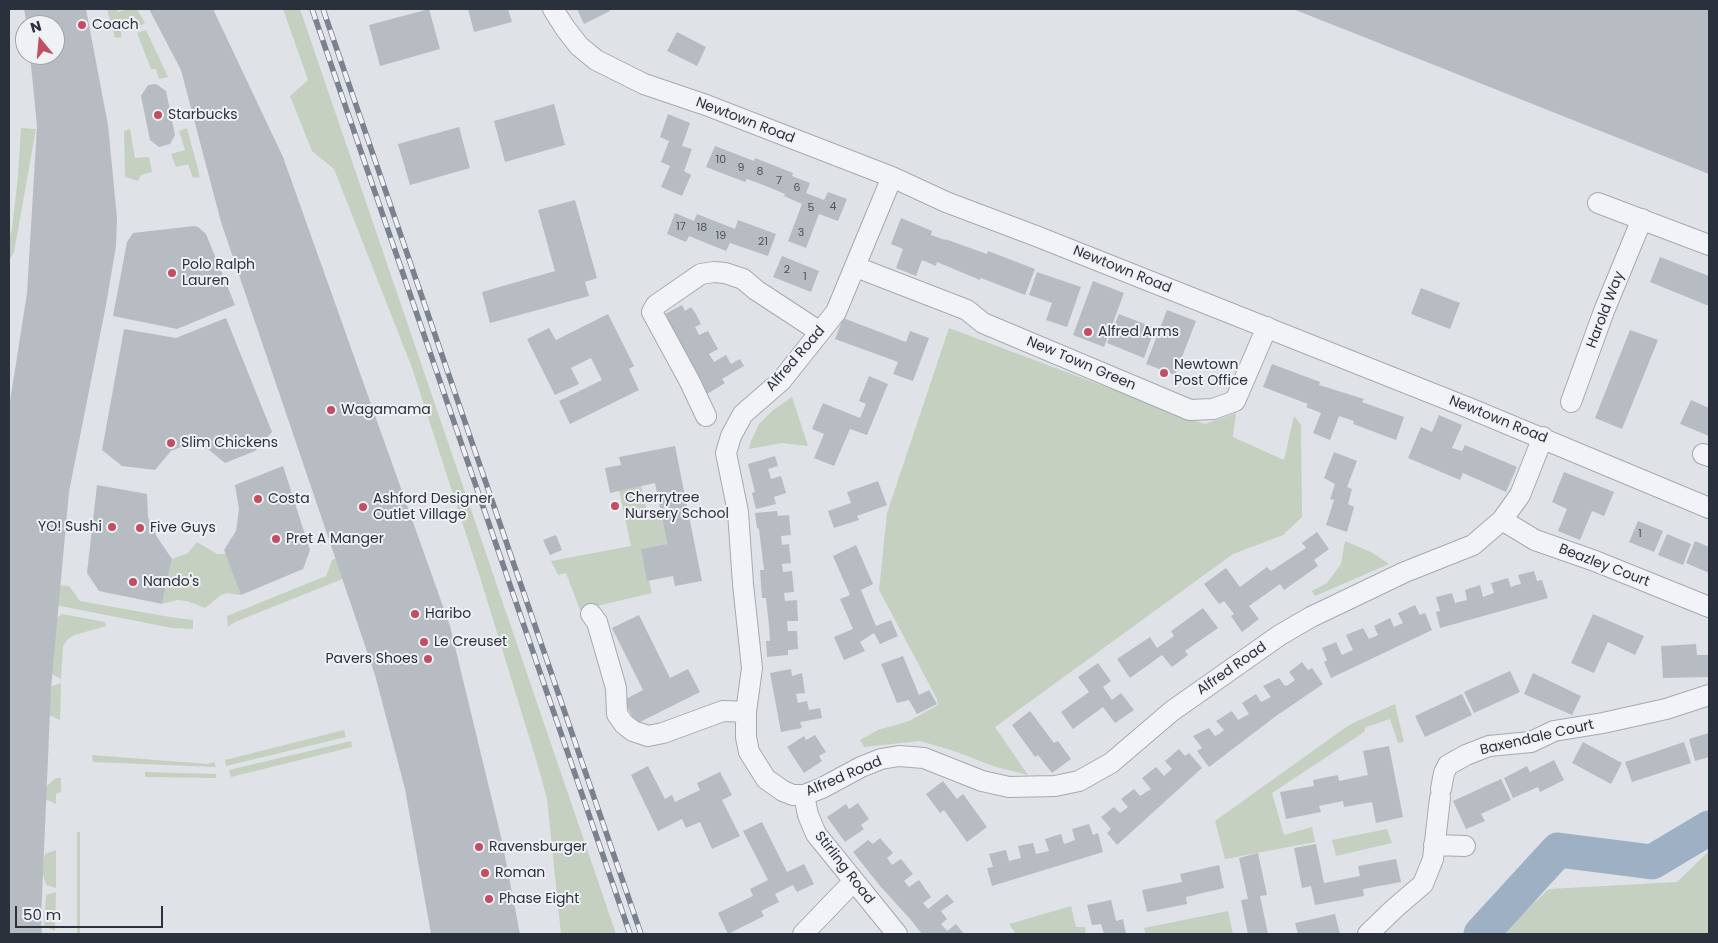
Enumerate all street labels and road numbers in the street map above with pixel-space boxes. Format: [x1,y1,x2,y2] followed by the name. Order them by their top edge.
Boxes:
[693,94,797,148] street label: Newtown Road
[1070,243,1174,297] street label: Newtown Road
[1584,269,1628,351] street label: Harold Way
[763,323,829,395] street label: Alfred Road
[1024,333,1138,395] street label: New Town Green
[1446,393,1550,447] street label: Newtown Road
[1556,541,1652,591] street label: Beazley Court
[1194,639,1270,699] street label: Alfred Road
[1478,717,1596,759] street label: Baxendale Court
[803,753,885,801] street label: Alfred Road
[810,828,878,908] street label: Stirling Road

